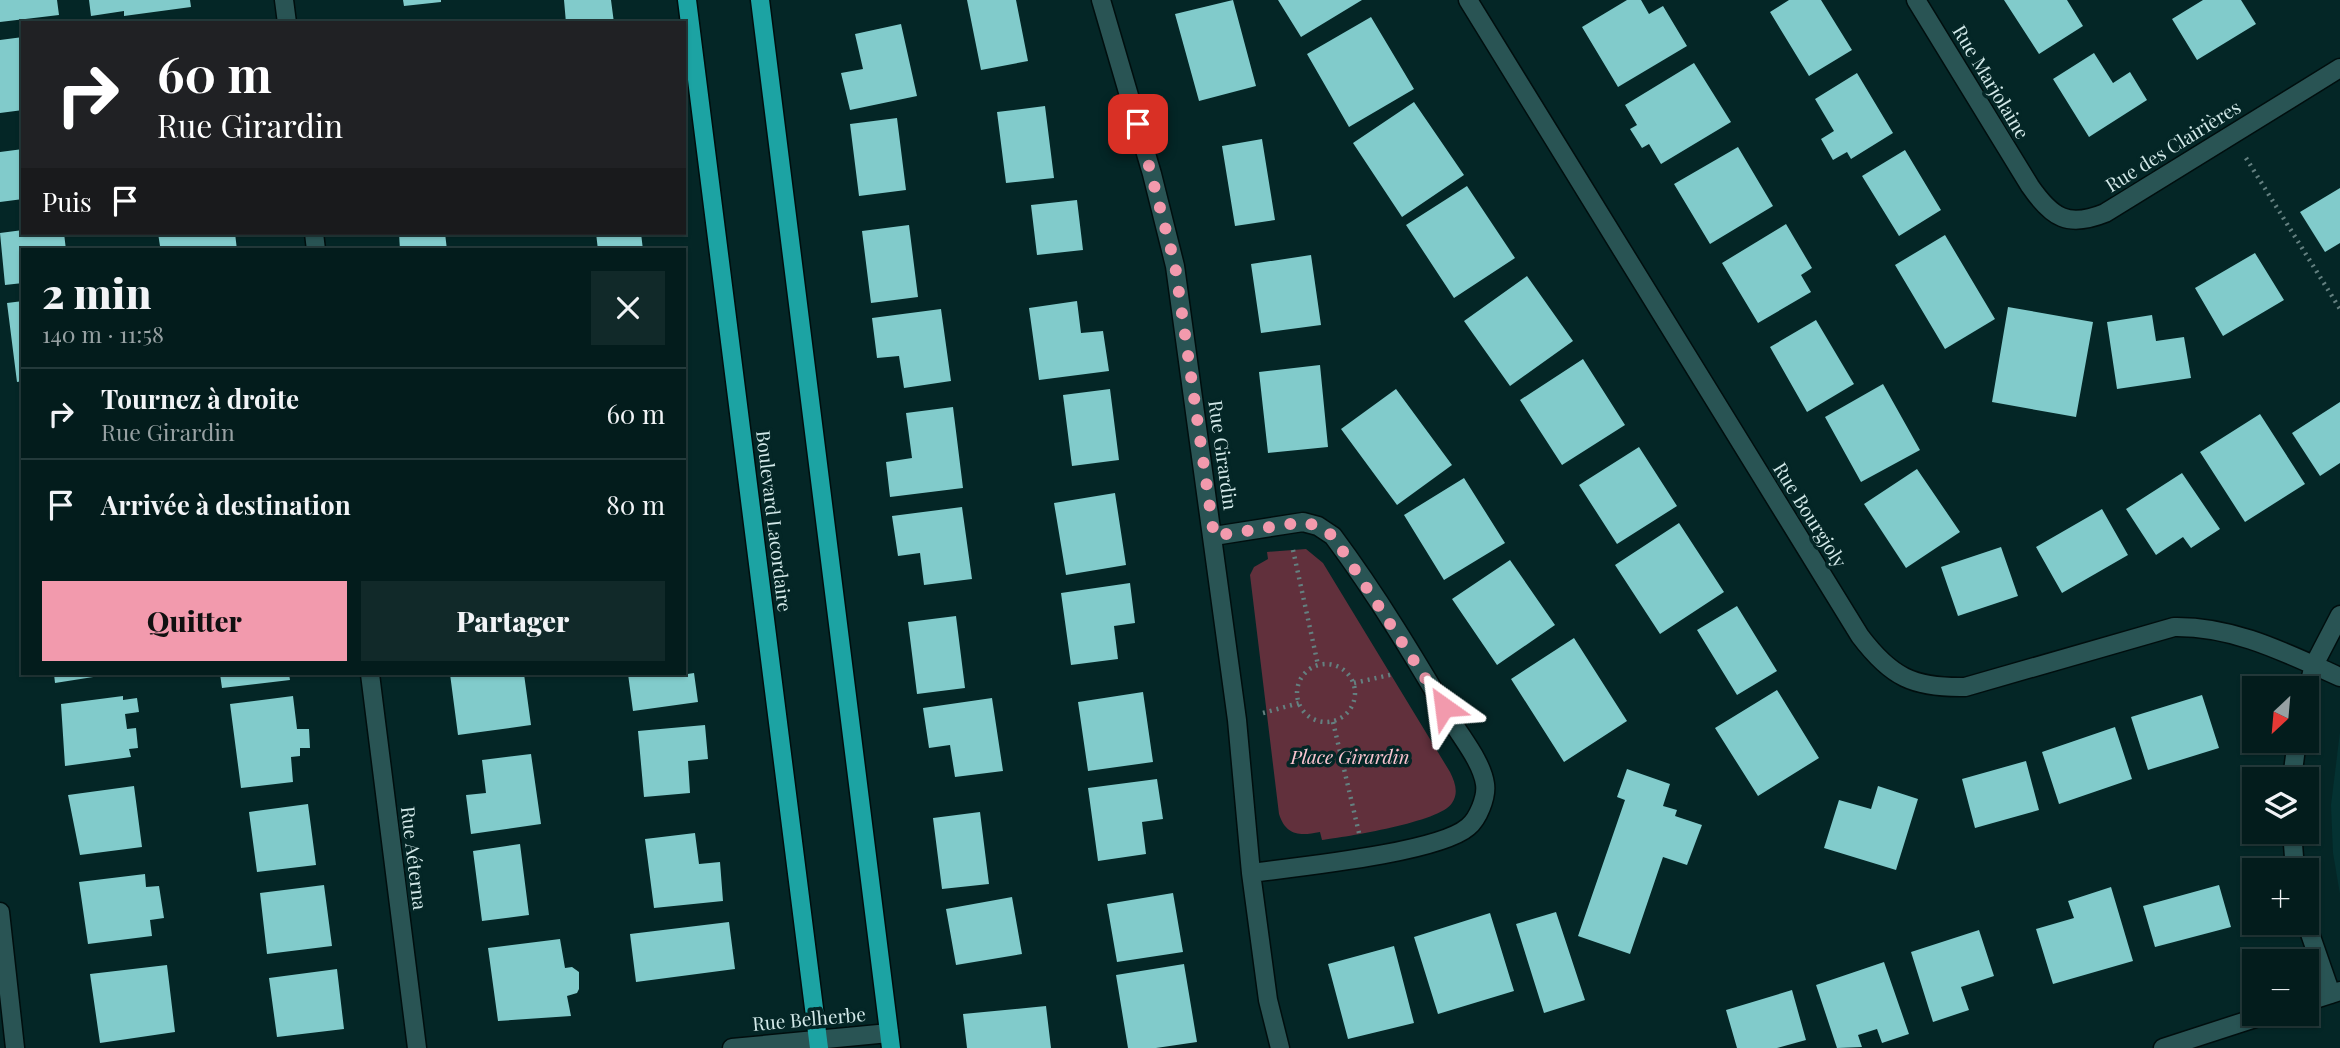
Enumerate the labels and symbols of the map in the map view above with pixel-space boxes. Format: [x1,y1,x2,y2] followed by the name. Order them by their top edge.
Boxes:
[1948,20,2036,143] street label: Rue Marjolaine
[2100,93,2245,197] street label: Rue des Clairières
[1108,94,1168,154] pin
[1203,398,1245,512] street label: Rue Girardin
[751,429,799,613] street label: Boulevard Lacordaire
[1768,457,1854,573] street label: Rue Bourgjoly
[1407,670,1481,744] position arrow
[2242,676,2319,752] north arrow
[1289,743,1410,769] park label: Place Girardin
[396,805,434,912] street label: Rue Aéterna
[751,1000,867,1036] street label: Rue Belherbe

